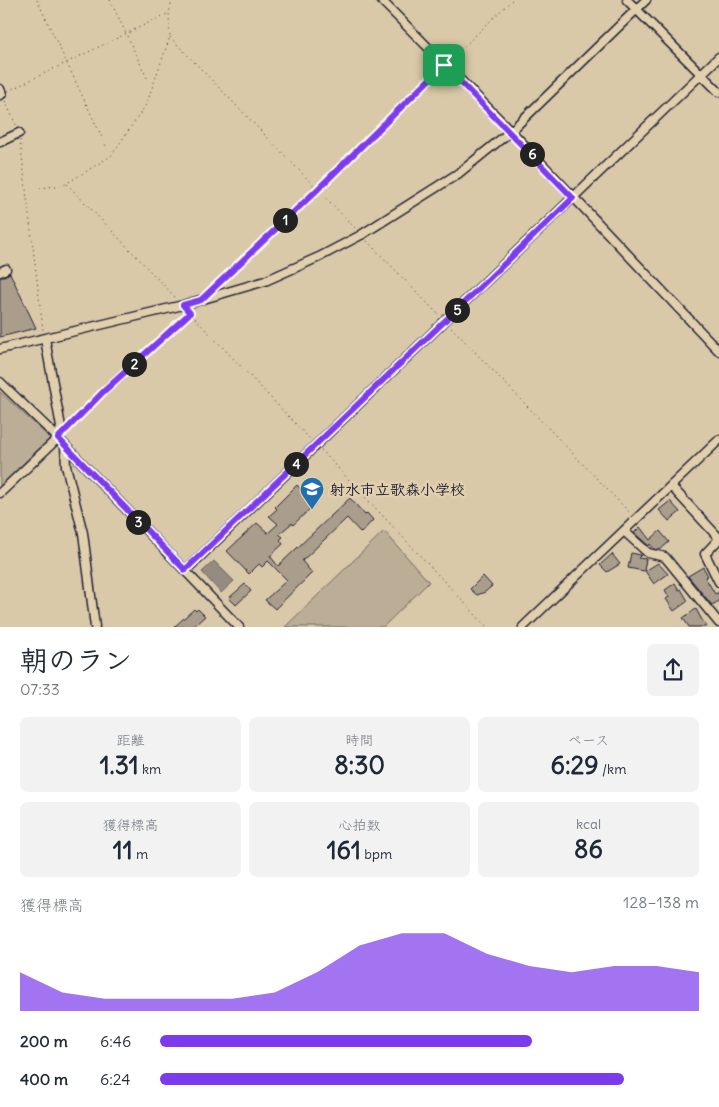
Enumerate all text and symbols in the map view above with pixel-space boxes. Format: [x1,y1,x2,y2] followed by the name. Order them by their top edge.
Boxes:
[423,44,465,86] pin
[430,51,458,79] icon: arrive
[520,142,544,166] pin: 6
[528,145,537,163] text: 6
[272,208,298,232] pin: 1
[283,211,288,229] text: 1
[444,298,470,322] pin: 5
[453,301,462,319] text: 5
[122,352,146,376] pin: 2
[131,355,138,373] text: 2
[284,452,308,476] pin: 4
[292,455,301,473] text: 4
[299,476,325,510] school or university icon: 射水市立歌森小学校
[330,480,465,499] place label: 射水市立歌森小学校
[126,510,150,534] pin: 3
[135,513,142,531] text: 3
[20,642,132,678] text: 朝のラン
[647,644,699,696] button: share
[20,679,60,699] text: 07:33
[117,731,145,749] text: 距離
[346,731,374,749] text: 時間
[568,731,609,749] text: ペース
[100,749,139,781] text: 1.31
[334,749,385,781] text: 8:30
[551,749,599,781] text: 6:29
[139,760,161,778] text: km
[599,760,627,778] text: /km
[576,815,601,833] text: kcal
[103,816,159,834] text: 獲得標高
[339,816,381,834] text: 心拍数
[574,833,603,865] text: 86
[113,834,133,866] text: 11
[327,834,361,866] text: 161
[133,845,148,863] text: m
[361,845,392,863] text: bpm
[623,892,699,912] text: 128–138 m
[20,895,84,915] text: 獲得標高
[20,1031,68,1051] text: 200 m
[100,1031,131,1051] text: 6:46
[20,1069,68,1089] text: 400 m
[100,1069,131,1089] text: 6:24

